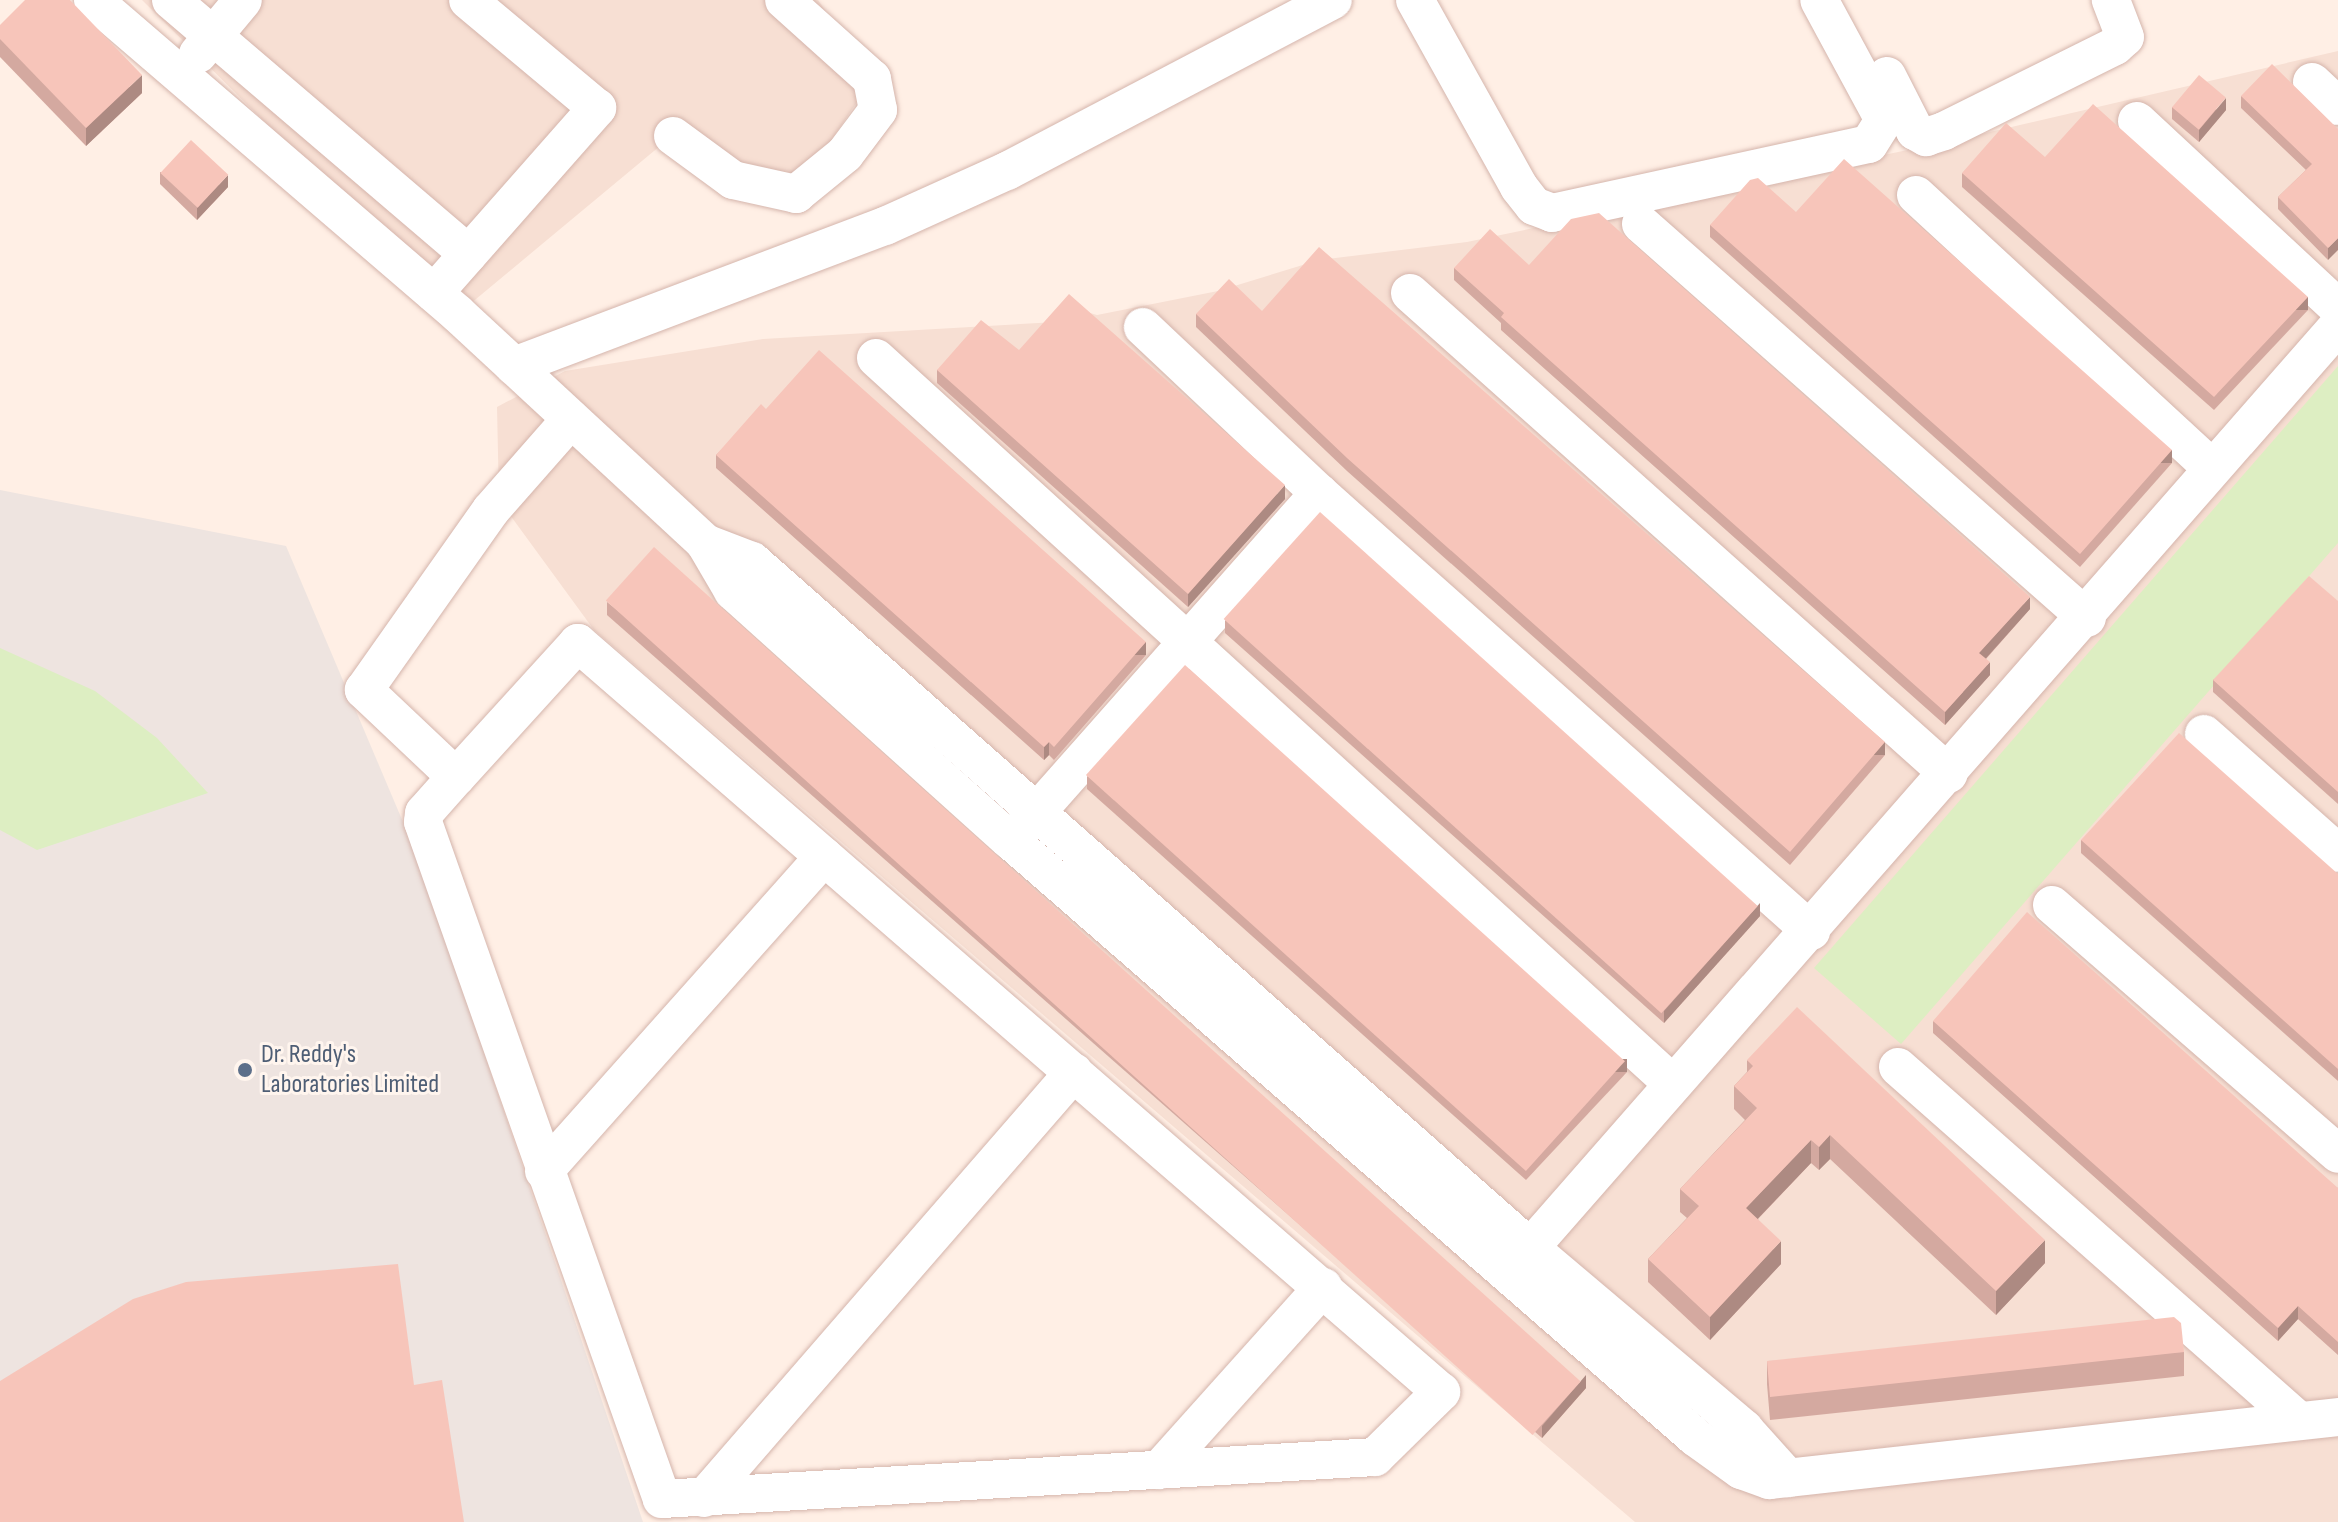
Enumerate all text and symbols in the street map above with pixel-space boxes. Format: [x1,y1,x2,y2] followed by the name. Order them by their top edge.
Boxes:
[261,1039,439,1100] place label: Dr. Reddy's Laboratories Limited
[236,1061,254,1079] marker: Dr. Reddy's Laboratories Limited

